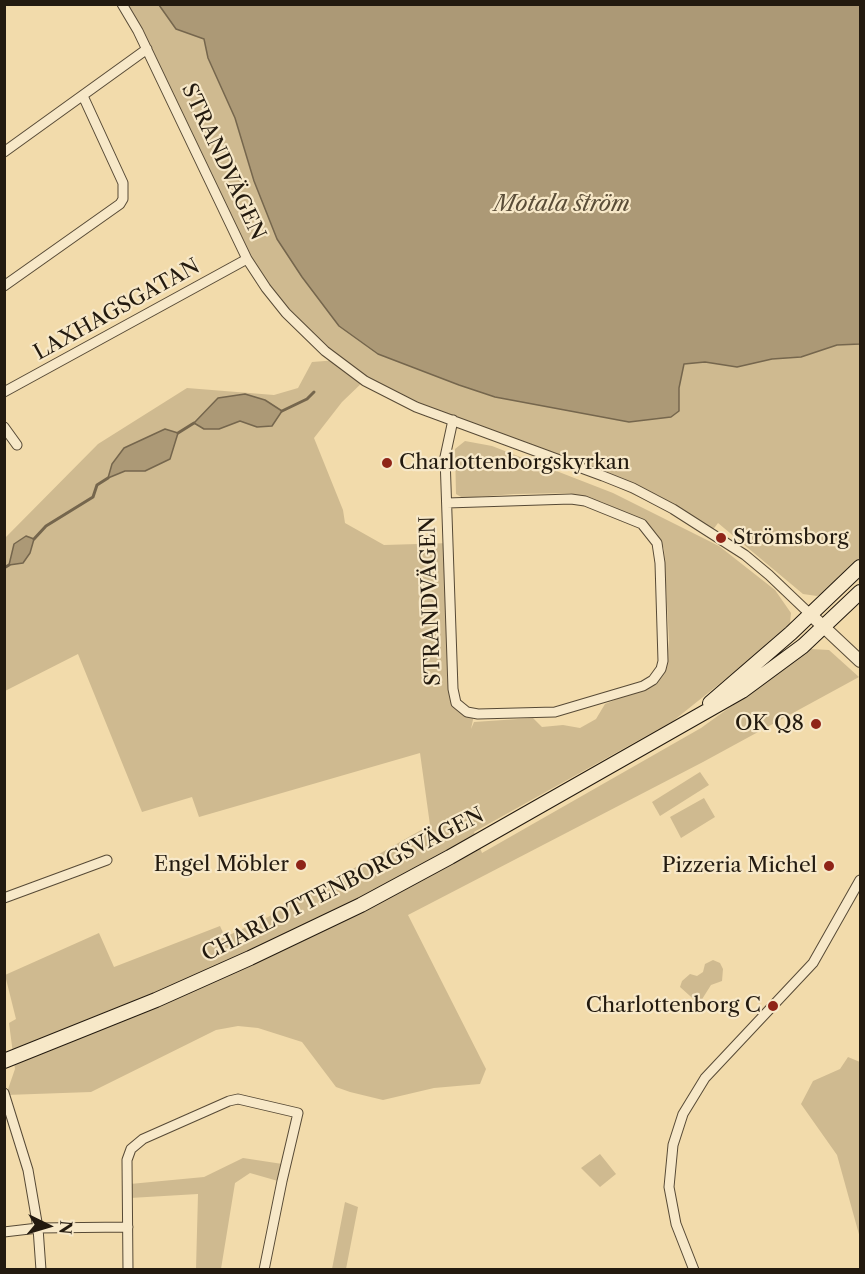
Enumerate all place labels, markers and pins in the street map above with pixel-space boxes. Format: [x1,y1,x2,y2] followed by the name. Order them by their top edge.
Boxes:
[399,450,630,476] place label: Charlottenborgskyrkan
[380,456,394,470] marker: Charlottenborgskyrkan
[733,525,849,551] place label: Strömsborg
[714,531,728,545] marker: Strömsborg
[735,711,804,737] place label: OK Q8
[809,717,823,731] marker: OK Q8
[154,852,289,878] place label: Engel Möbler
[662,853,817,879] place label: Pizzeria Michel
[294,858,308,872] marker: Engel Möbler
[822,859,836,873] marker: Pizzeria Michel
[586,993,761,1019] place label: Charlottenborg C
[766,999,780,1013] marker: Charlottenborg C

